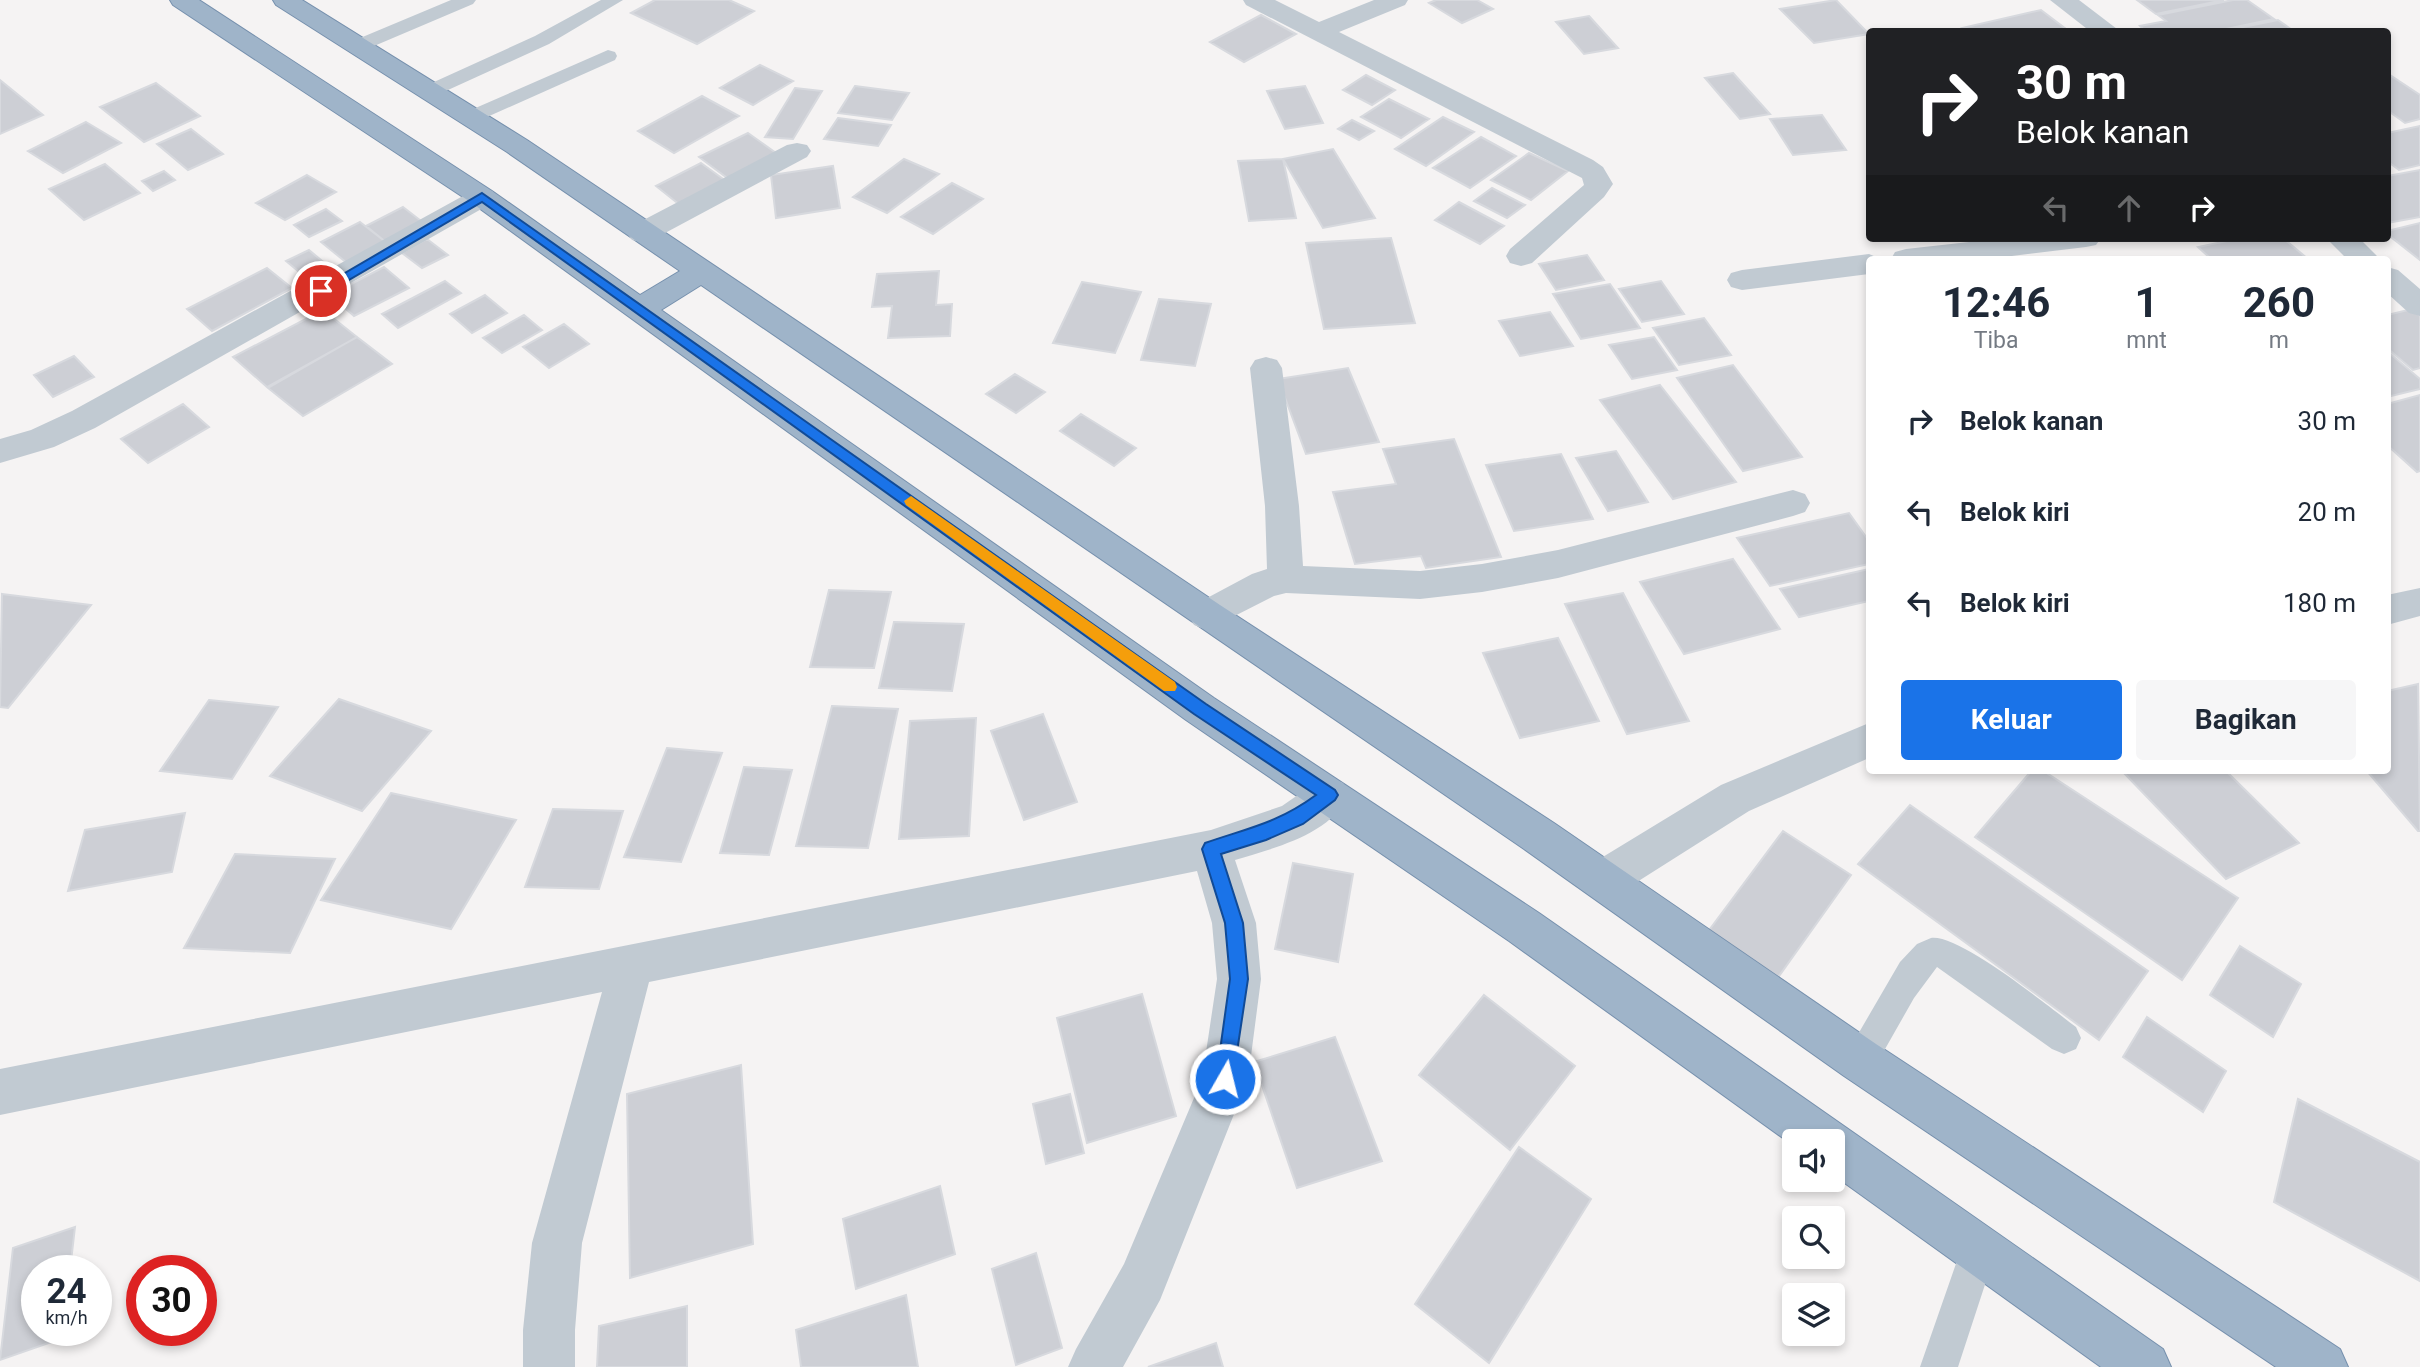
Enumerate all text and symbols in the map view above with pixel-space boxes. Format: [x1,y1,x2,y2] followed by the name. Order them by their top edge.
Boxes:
[2016,54,2127,111] text: 30 m
[1901,56,1992,147] icon: right
[2016,113,2189,151] text: Belok kanan
[2037,189,2075,227] icon: left
[2110,189,2148,227] icon: ahead
[2183,189,2221,227] icon: right
[291,261,351,321] pin
[302,272,340,310] icon: arrive
[1942,278,2050,327] text: 12:46
[2134,278,2159,327] text: 1
[2243,278,2315,327] text: 260
[1974,327,2019,354] text: Tiba
[2126,327,2167,354] text: mnt
[2269,327,2289,354] text: m
[1901,402,1939,440] icon: right
[1960,406,2103,436] text: Belok kanan
[2298,406,2356,436] text: 30 m
[1901,493,1939,531] icon: left
[1960,497,2070,527] text: Belok kiri
[2298,497,2356,527] text: 20 m
[1901,584,1939,622] icon: left
[1960,588,2070,618] text: Belok kiri
[2283,588,2356,618] text: 180 m
[1901,680,2122,760] button: Keluar
[2136,680,2356,760] button: Bagikan
[1188,1042,1262,1116] position arrow
[1782,1129,1845,1346] map controls
[1782,1129,1845,1192] button: sound
[1782,1206,1845,1269] button: search
[126,1255,217,1346] speed limit sign: 30
[46,1271,87,1312] text: 24
[1782,1283,1845,1346] button: layers
[45,1307,88,1328] text: km/h

